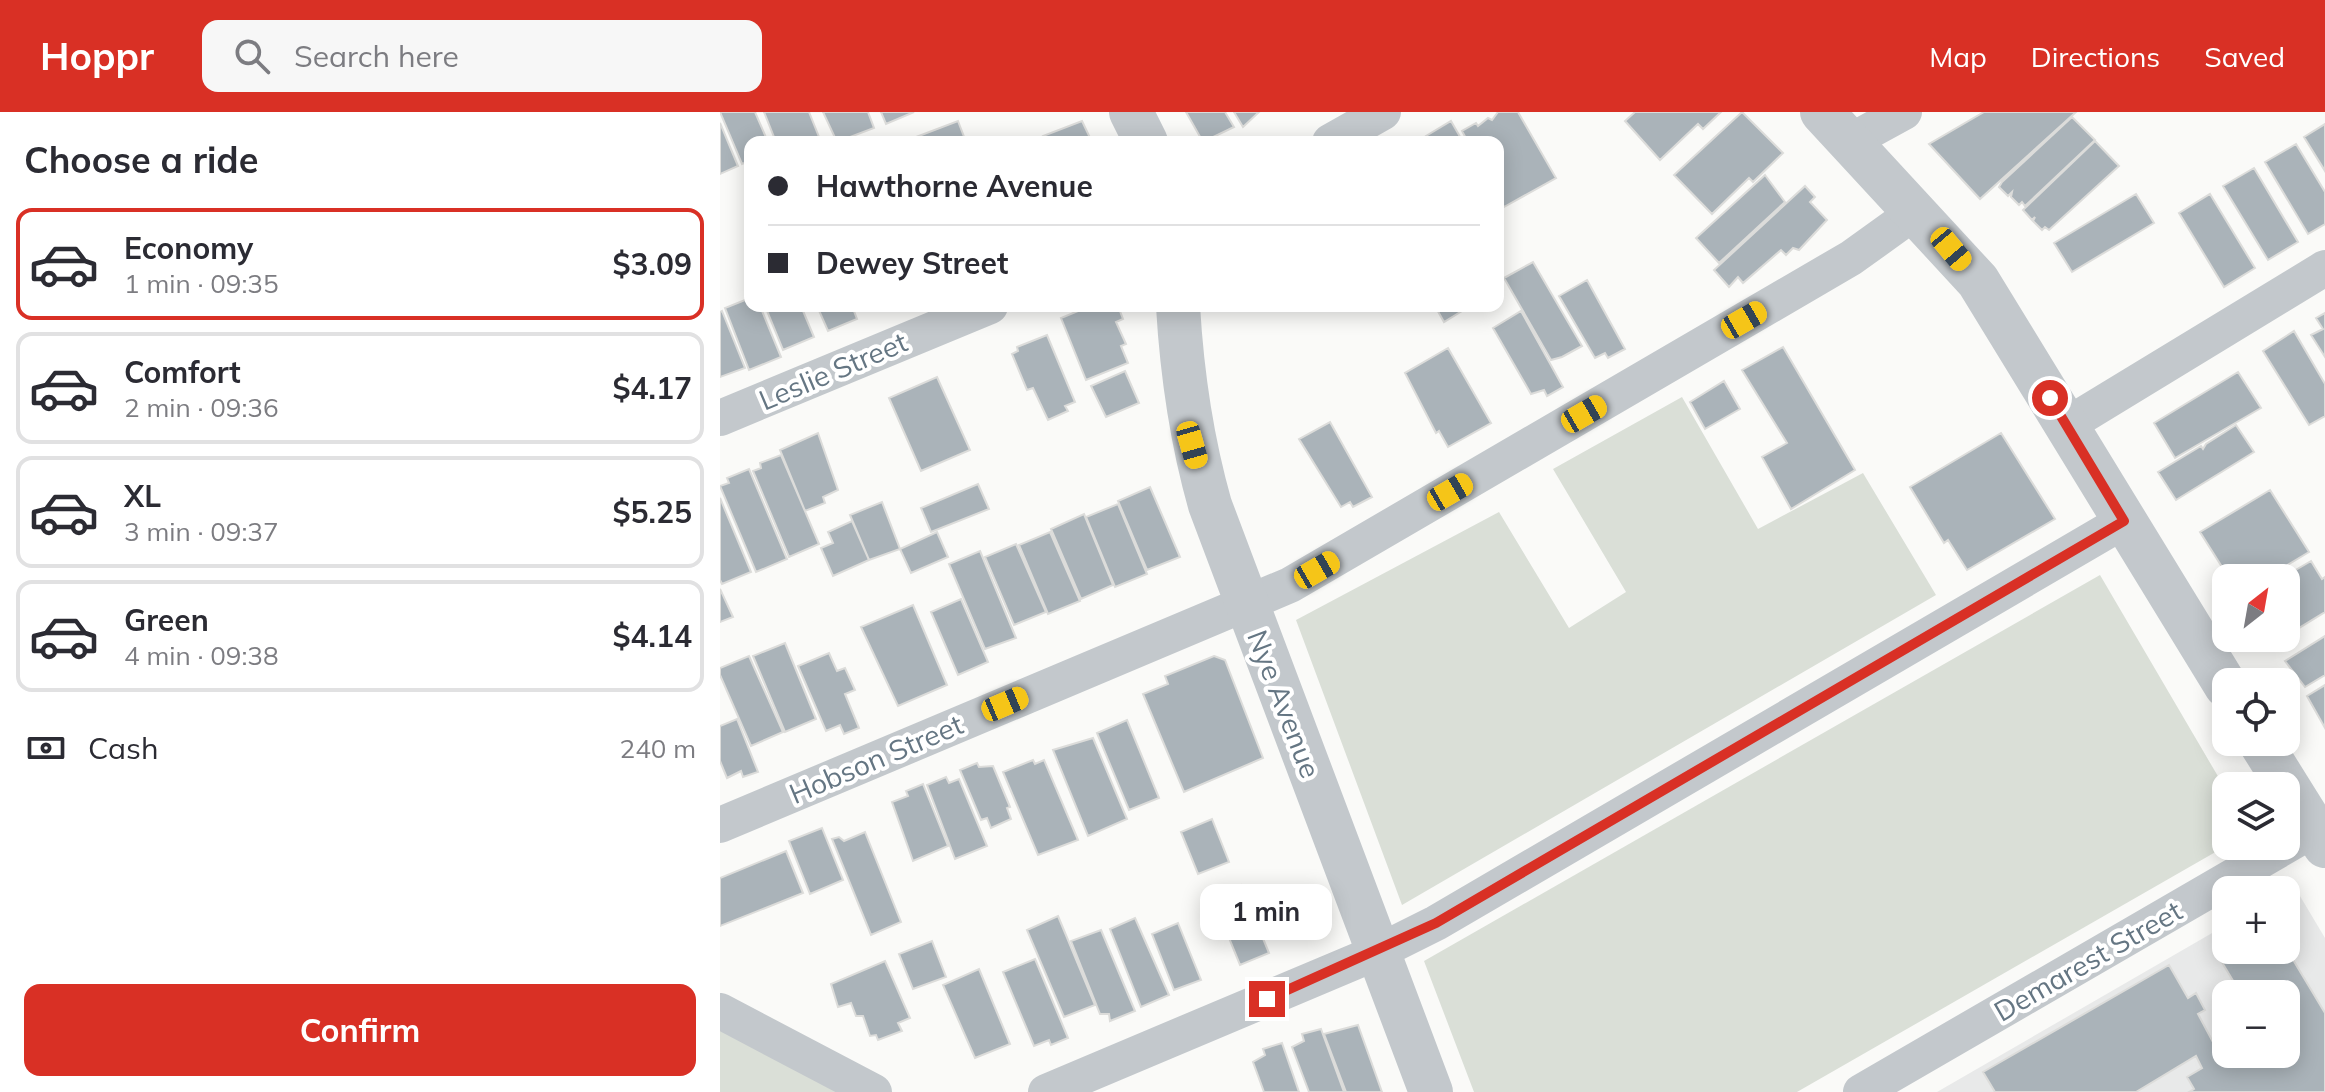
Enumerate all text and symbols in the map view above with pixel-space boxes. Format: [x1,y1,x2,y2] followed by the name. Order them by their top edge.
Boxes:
[202,20,762,92] search box
[40,32,154,80] text: Hoppr
[230,34,274,78] icon: search
[294,37,459,75] text: Search here
[1929,39,1987,74] text: Map
[2031,39,2160,74] text: Directions
[2204,39,2285,74] text: Saved
[24,137,258,182] text: Choose a ride
[816,167,1093,205] text: Hawthorne Avenue
[1926,223,1976,275] car
[28,228,100,300] icon: car
[124,229,253,267] text: Economy
[816,244,1008,282] text: Dewey Street
[613,245,692,283] text: $3.09
[124,267,279,300] text: 1 min · 09:35
[1717,298,1771,342] car
[753,324,912,417] street label: Leslie Street
[28,352,100,424] icon: car
[124,353,241,391] text: Comfort
[613,369,692,407] text: $4.17
[2032,380,2068,416] route start
[124,391,279,424] text: 2 min · 09:36
[1557,392,1611,436] car
[1174,419,1210,471] car
[1423,470,1477,514] car
[28,476,100,548] icon: car
[124,477,161,515] text: XL
[613,493,692,531] text: $5.25
[124,515,279,548] text: 3 min · 09:37
[1290,548,1344,592] car
[2212,564,2300,652] north arrow
[2212,564,2300,1068] map controls
[28,600,100,672] icon: car
[124,601,209,639] text: Green
[613,617,692,655] text: $4.14
[1240,625,1329,783] street label: Nye Avenue
[124,639,279,672] text: 4 min · 09:38
[2212,668,2300,756] button: locate
[978,684,1032,724] car
[784,706,968,811] street label: Hobson Street
[24,726,68,770] icon: cash
[88,729,159,767] text: Cash
[620,732,696,765] text: 240 m
[2212,772,2300,860] button: layers
[2212,876,2300,964] button: +
[1201,883,1333,939] callout: 1 min
[1988,893,2188,1028] street label: Demarest Street
[1232,895,1300,928] text: 1 min
[2212,980,2300,1068] button: −
[1249,981,1285,1017] route end
[24,984,696,1076] button: Confirm

